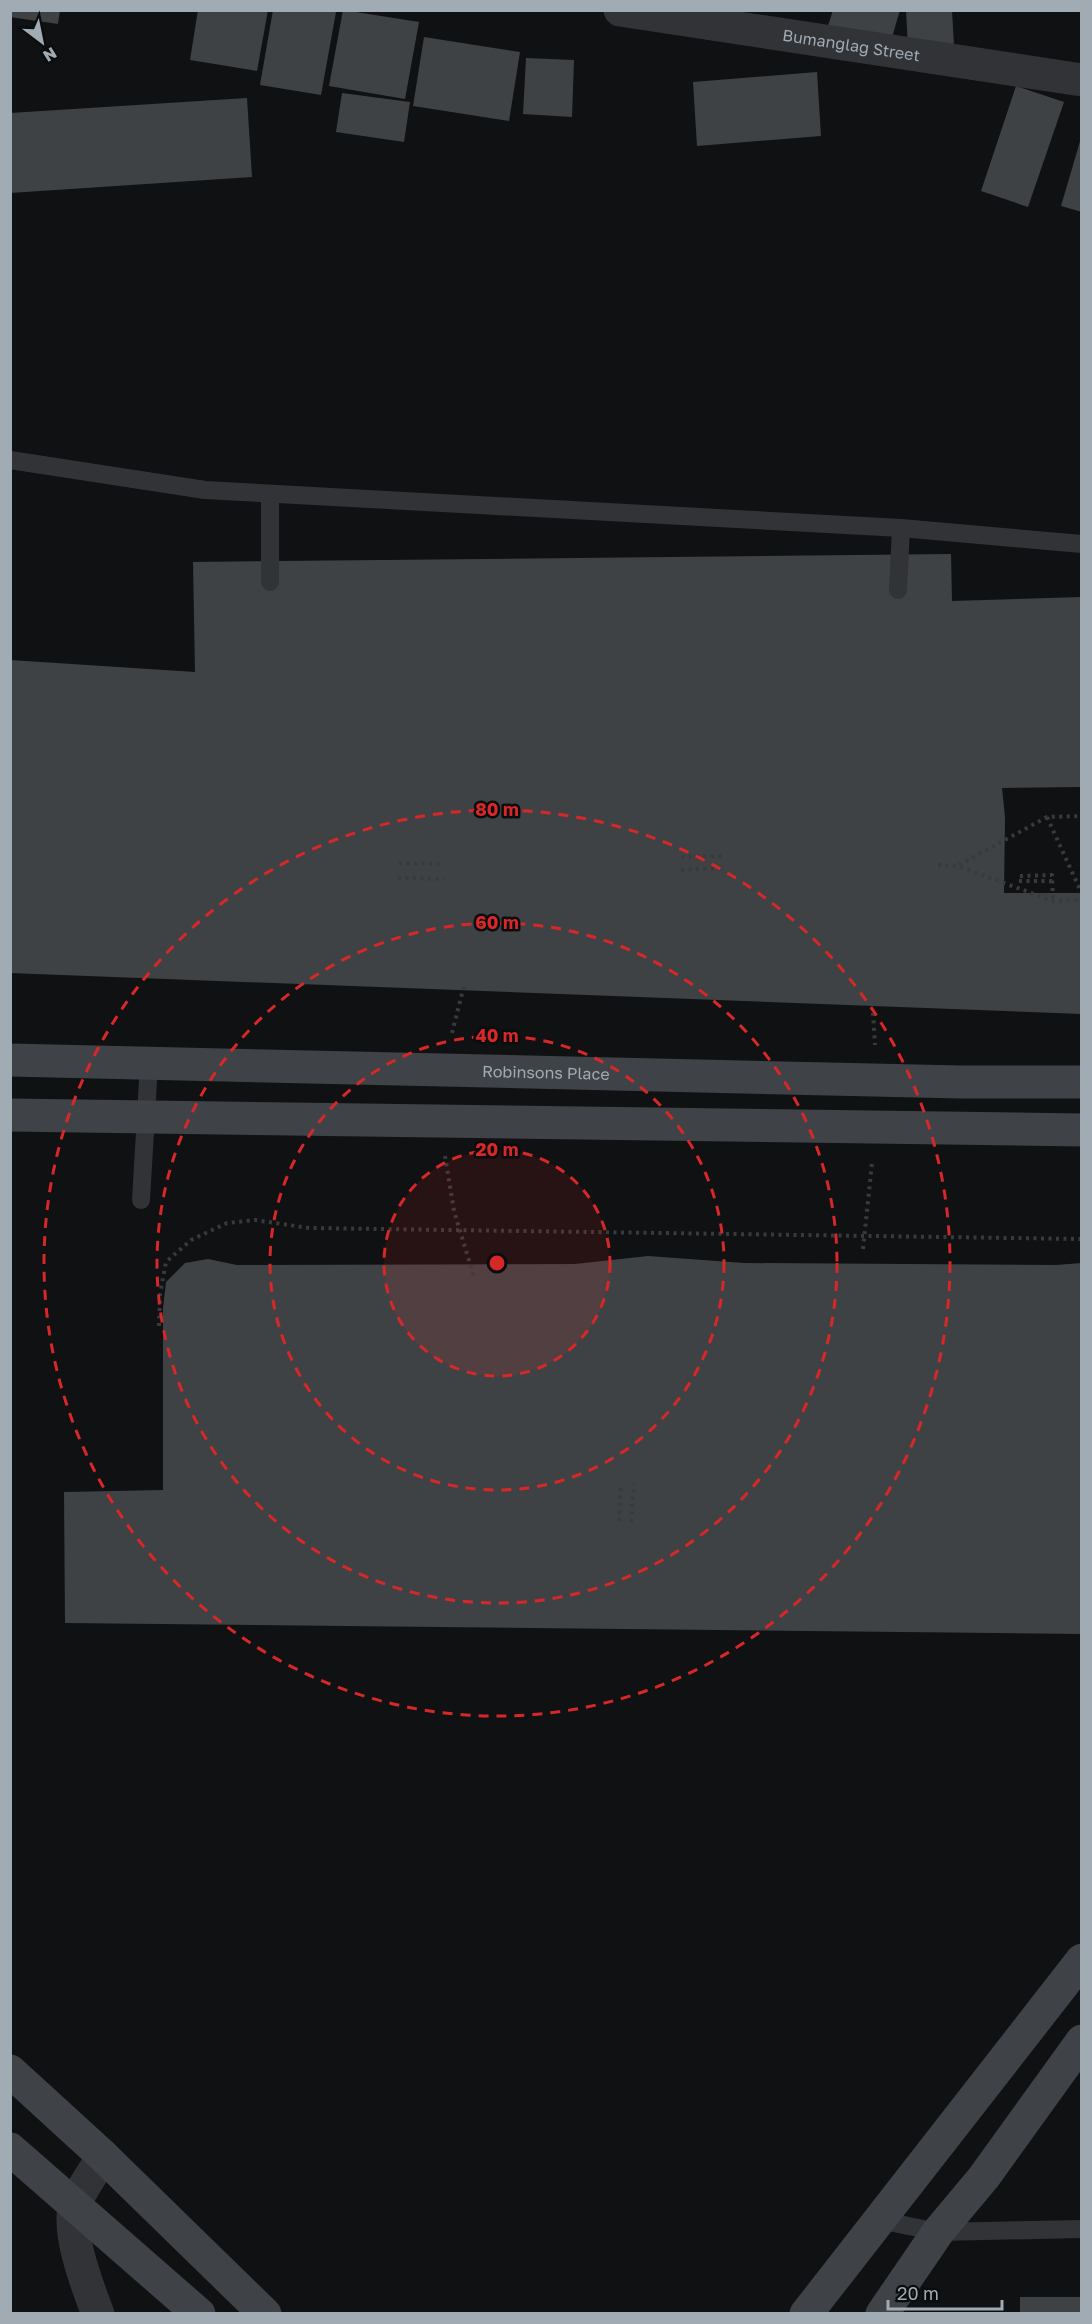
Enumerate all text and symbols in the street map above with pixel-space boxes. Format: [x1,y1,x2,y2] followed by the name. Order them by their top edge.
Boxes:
[12,12,72,72] north arrow
[781,25,921,65] street label: Bumanglag Street
[39,43,60,66] text: N
[475,798,519,820] text: 80 m
[475,911,519,933] text: 60 m
[475,1024,519,1046] text: 40 m
[482,1061,610,1084] street label: Robinsons Place
[476,1138,518,1160] text: 20 m
[487,1253,507,1273] centre of rings
[888,2273,1002,2311] scale bar
[897,2282,939,2304] text: 20 m

